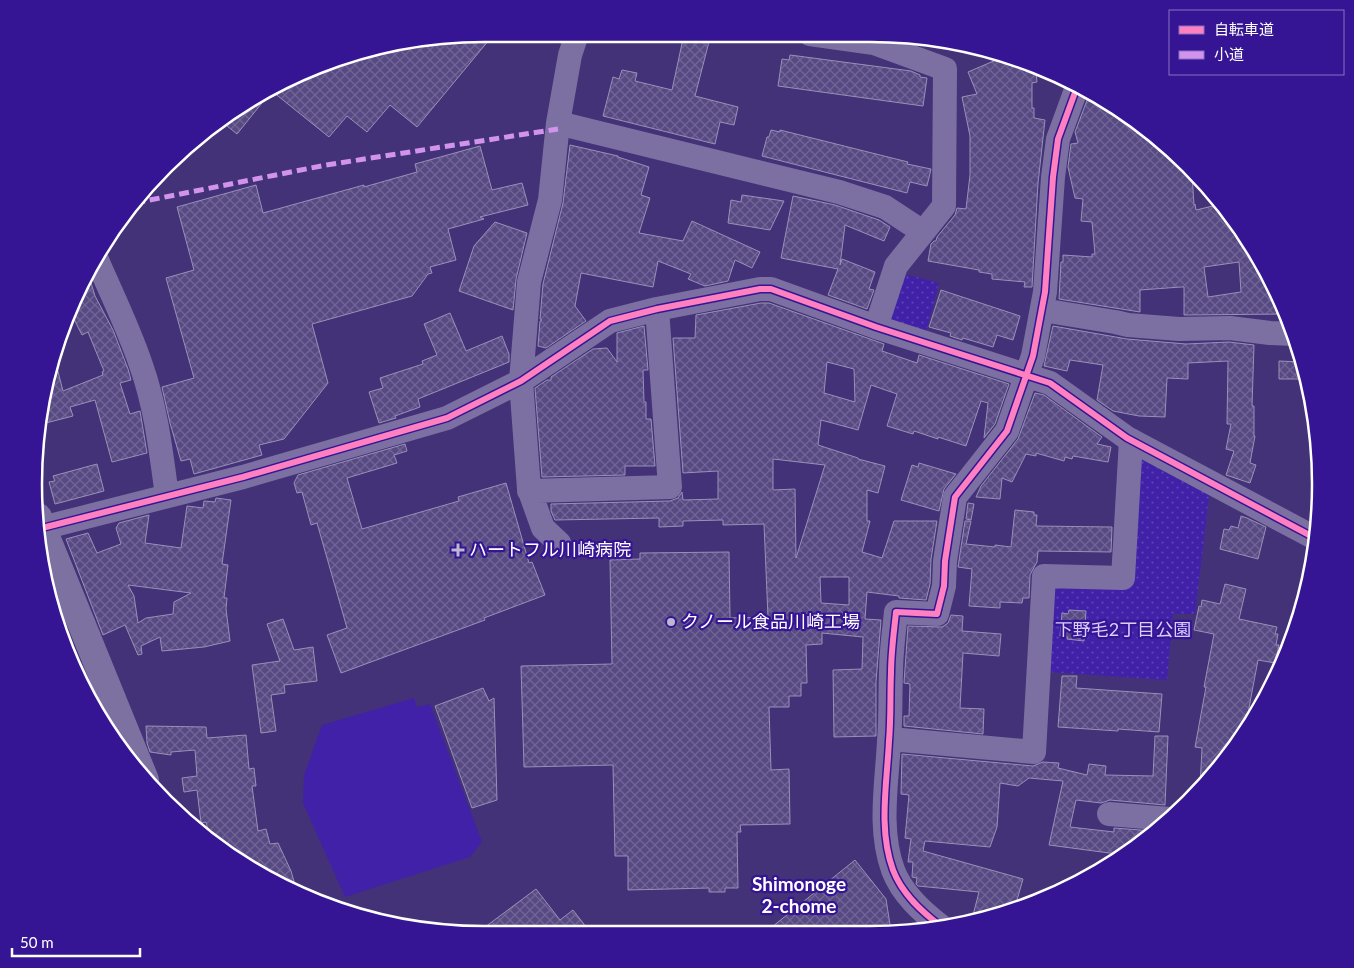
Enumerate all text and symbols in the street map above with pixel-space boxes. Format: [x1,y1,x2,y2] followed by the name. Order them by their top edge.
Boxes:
[1169,10,1344,75] legend
[1214,20,1274,38] text: 自転車道
[1214,45,1244,63] text: 小道
[469,538,631,560] place label: ハートフル川崎病院
[451,543,465,557] marker: ハートフル川崎病院
[681,610,860,632] place label: クノール食品川崎工場
[665,616,677,628] marker: クノール食品川崎工場
[1055,618,1191,640] park label: 下野毛2丁目公園
[752,872,846,917] district label: Shimonoge 2-chome
[12,926,140,958] scale bar
[20,933,54,951] text: 50 m

